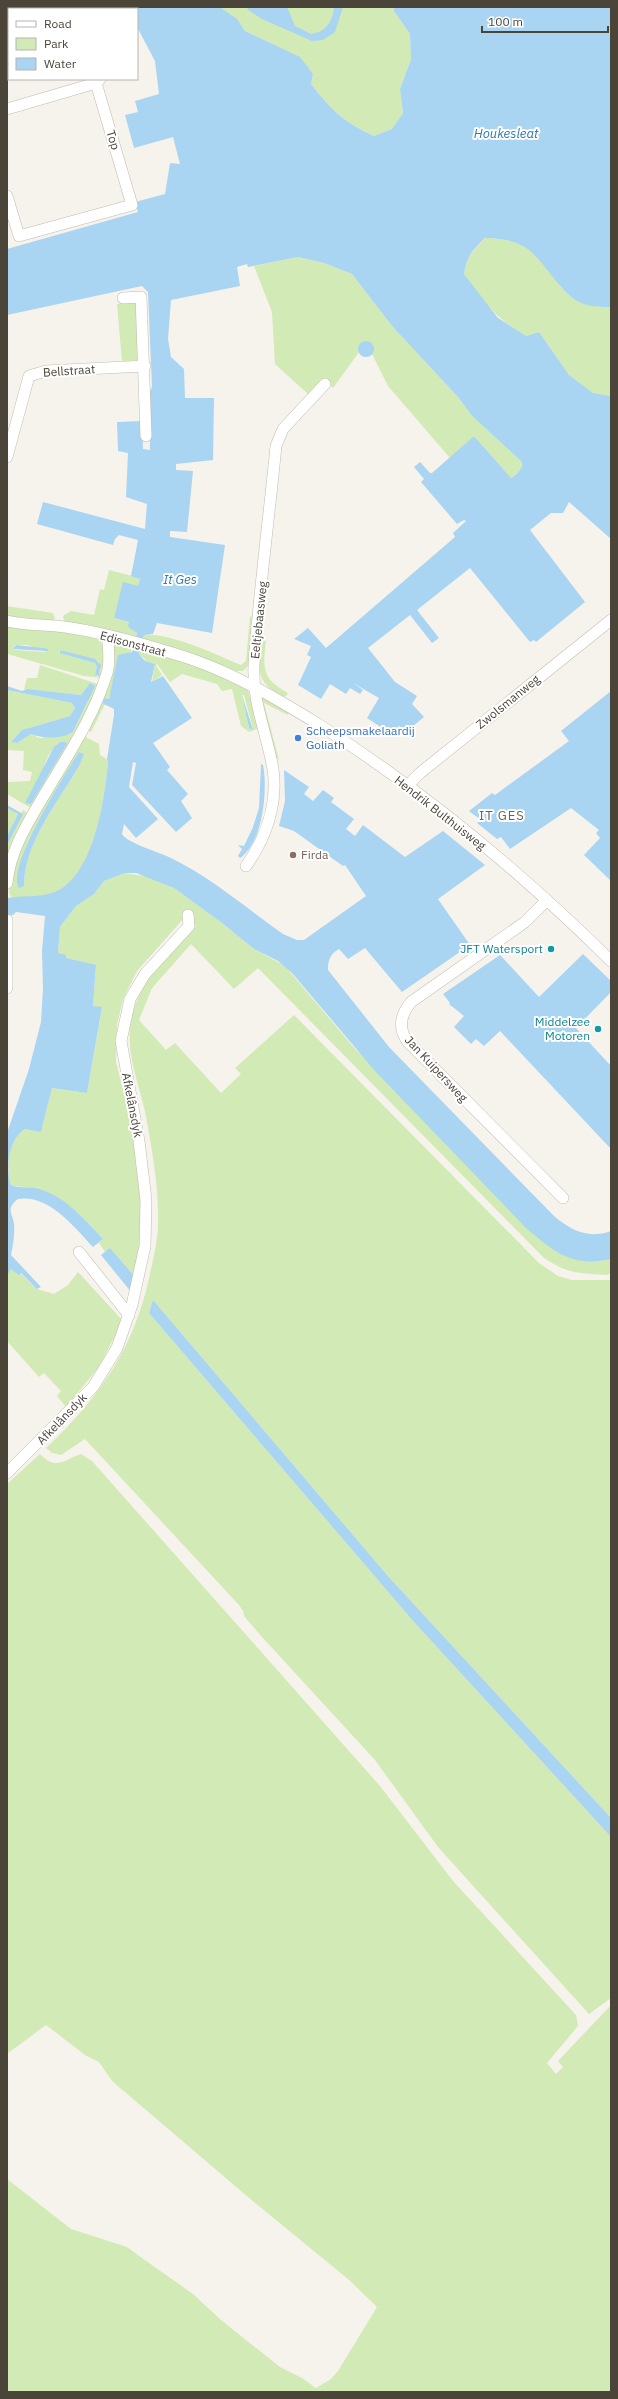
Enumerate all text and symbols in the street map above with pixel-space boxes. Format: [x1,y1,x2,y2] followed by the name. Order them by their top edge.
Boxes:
[8,8,138,80] legend
[482,8,608,34] scale bar
[488,14,523,29] text: 100 m
[44,16,72,31] text: Road
[44,36,69,51] text: Park
[44,56,77,71] text: Water
[474,125,539,142] water label: Houkesleat
[103,128,124,152] street label: Top
[42,361,96,380] street label: Bellstraat
[163,571,197,588] water label: It Ges
[247,580,270,660] street label: Eeltjebaasweg
[99,628,168,660] street label: Edisonstraat
[473,671,543,732] street label: Zwolsmanweg
[306,723,415,752] place label: Scheepsmakelaardij Goliath
[293,733,303,743] marker: Scheepsmakelaardij Goliath
[392,772,490,853] street label: Hendrik Bulthuisweg
[479,807,525,824] district label: IT GES
[301,847,329,862] place label: Firda
[288,850,298,860] marker: Firda
[460,941,543,956] place label: JFT Watersport
[546,944,556,954] marker: JFT Watersport
[535,1014,590,1043] place label: Middelzee Motoren
[593,1024,603,1034] marker: Middelzee Motoren
[402,1032,471,1105] street label: Jan Kuipersweg
[119,1071,146,1139] street label: Afkelânsdyk
[33,1389,90,1448] street label: Afkelânsdyk

